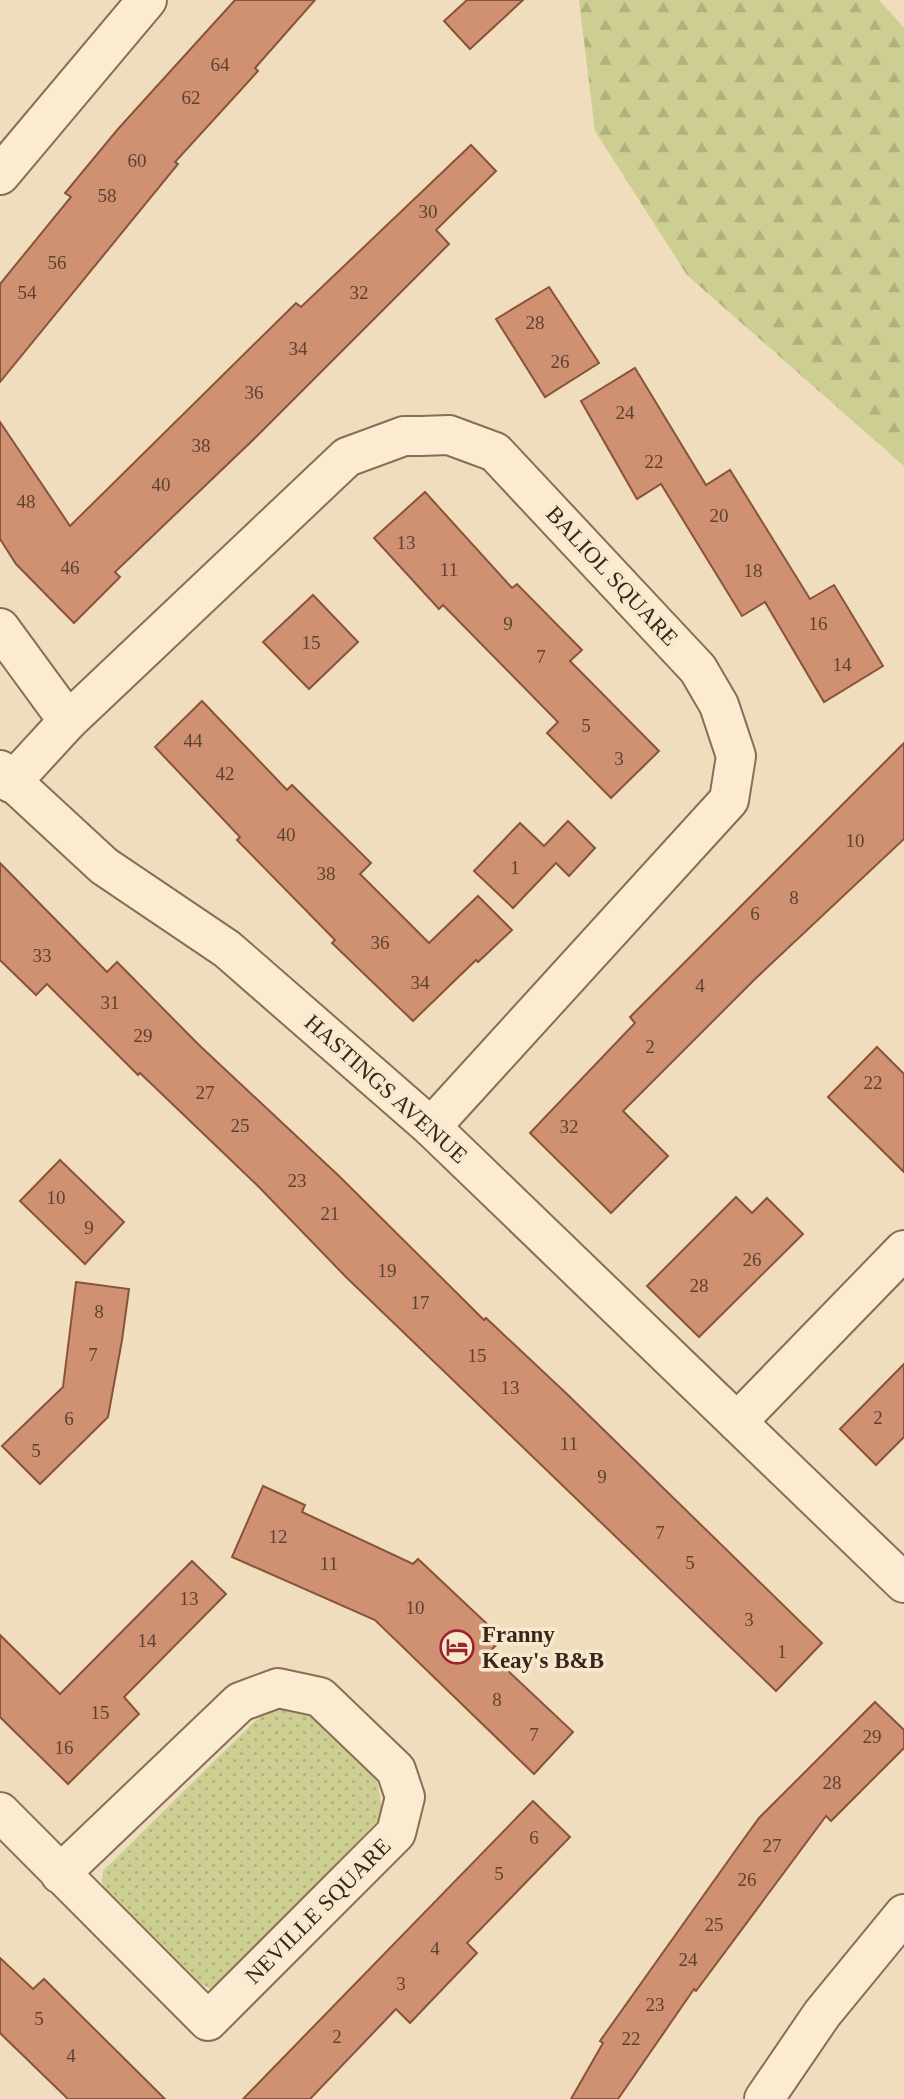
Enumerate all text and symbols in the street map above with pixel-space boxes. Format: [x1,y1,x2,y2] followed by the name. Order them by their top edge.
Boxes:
[211,54,230,75] house number: 64
[182,87,201,108] house number: 62
[128,150,147,171] house number: 60
[98,185,117,206] house number: 58
[419,201,438,222] house number: 30
[48,252,67,273] house number: 56
[18,282,37,303] house number: 54
[350,282,369,303] house number: 32
[526,312,545,333] house number: 28
[289,338,308,359] house number: 34
[551,351,570,372] house number: 26
[245,382,264,403] house number: 36
[616,402,635,423] house number: 24
[192,435,211,456] house number: 38
[645,451,664,472] house number: 22
[152,474,171,495] house number: 40
[17,491,36,512] house number: 48
[541,501,683,651] street label: BALIOL SQUARE
[710,505,729,526] house number: 20
[397,532,416,553] house number: 13
[61,557,80,578] house number: 46
[440,559,458,580] house number: 11
[744,560,763,581] house number: 18
[503,613,513,634] house number: 9
[809,613,828,634] house number: 16
[302,632,321,653] house number: 15
[536,646,546,667] house number: 7
[833,654,852,675] house number: 14
[581,715,591,736] house number: 5
[184,730,203,751] house number: 44
[614,748,624,769] house number: 3
[216,763,235,784] house number: 42
[277,824,296,845] house number: 40
[846,830,865,851] house number: 10
[510,857,520,878] house number: 1
[317,863,336,884] house number: 38
[789,887,799,908] house number: 8
[750,903,760,924] house number: 6
[371,932,390,953] house number: 36
[33,945,52,966] house number: 33
[411,972,430,993] house number: 34
[695,975,705,996] house number: 4
[101,992,120,1013] house number: 31
[300,1010,472,1168] street label: HASTINGS AVENUE
[134,1025,153,1046] house number: 29
[645,1036,655,1057] house number: 2
[864,1072,883,1093] house number: 22
[196,1082,215,1103] house number: 27
[231,1115,250,1136] house number: 25
[560,1116,579,1137] house number: 32
[288,1170,307,1191] house number: 23
[47,1187,66,1208] house number: 10
[321,1203,340,1224] house number: 21
[84,1217,94,1238] house number: 9
[743,1249,762,1270] house number: 26
[378,1260,397,1281] house number: 19
[690,1275,709,1296] house number: 28
[411,1292,430,1313] house number: 17
[94,1301,104,1322] house number: 8
[88,1344,98,1365] house number: 7
[468,1345,487,1366] house number: 15
[501,1377,520,1398] house number: 13
[873,1407,883,1428] house number: 2
[64,1408,74,1429] house number: 6
[560,1433,578,1454] house number: 11
[31,1440,41,1461] house number: 5
[597,1466,607,1487] house number: 9
[655,1522,665,1543] house number: 7
[269,1526,288,1547] house number: 12
[685,1552,695,1573] house number: 5
[320,1553,338,1574] house number: 11
[180,1588,199,1609] house number: 13
[406,1597,425,1618] house number: 10
[744,1609,754,1630] house number: 3
[482,1622,604,1673] place label: Franny Keay's B&B
[438,1628,476,1666] hotel icon: Franny Keay's B&B
[138,1630,157,1651] house number: 14
[777,1641,787,1662] house number: 1
[492,1689,502,1710] house number: 8
[91,1702,110,1723] house number: 15
[529,1724,539,1745] house number: 7
[863,1726,882,1747] house number: 29
[55,1737,74,1758] house number: 16
[823,1772,842,1793] house number: 28
[529,1827,539,1848] house number: 6
[240,1833,396,1989] street label: NEVILLE SQUARE
[763,1835,782,1856] house number: 27
[494,1863,504,1884] house number: 5
[738,1869,757,1890] house number: 26
[705,1914,724,1935] house number: 25
[430,1938,440,1959] house number: 4
[679,1949,698,1970] house number: 24
[396,1973,406,1994] house number: 3
[646,1994,665,2015] house number: 23
[34,2008,44,2029] house number: 5
[332,2026,342,2047] house number: 2
[622,2028,641,2049] house number: 22
[66,2045,76,2066] house number: 4

